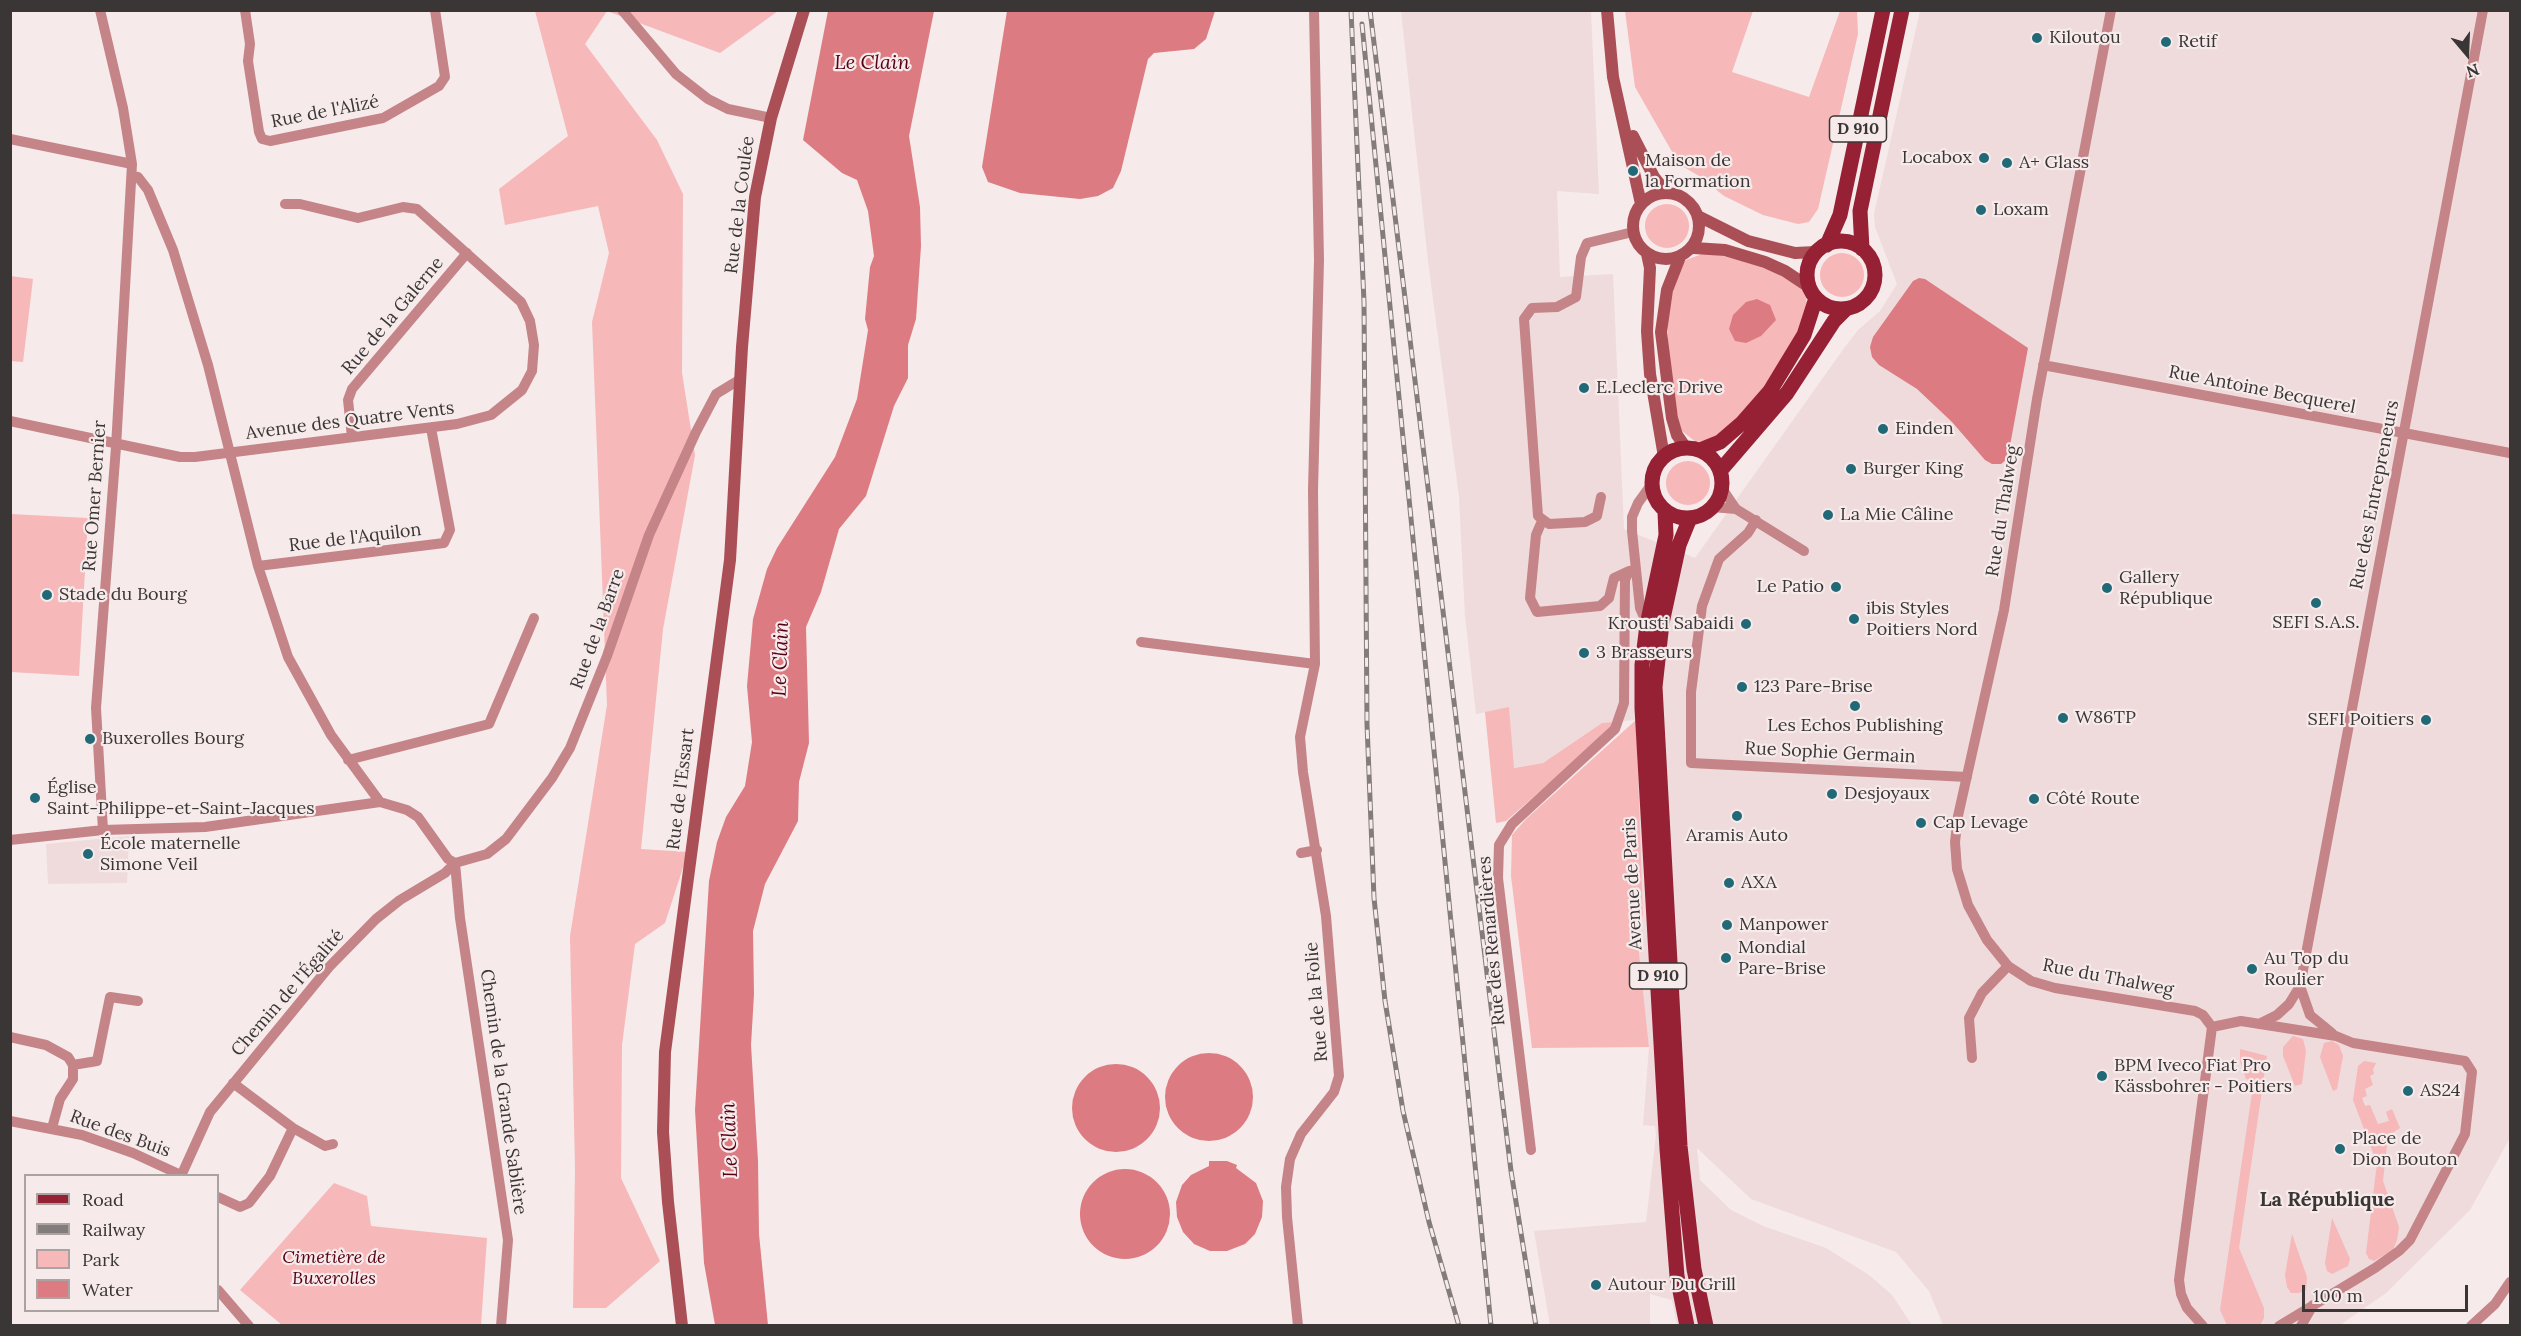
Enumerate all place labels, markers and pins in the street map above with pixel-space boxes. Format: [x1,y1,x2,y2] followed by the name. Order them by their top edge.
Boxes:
[2049,27,2121,49] place label: Kiloutou
[2030,31,2044,45] marker: Kiloutou
[2178,31,2217,53] place label: Retif
[2159,35,2173,49] marker: Retif
[1902,147,1972,169] place label: Locabox
[1645,150,1751,192] place label: Maison de la Formation
[1977,151,1991,165] marker: Locabox
[2019,152,2089,174] place label: A+ Glass
[2000,156,2014,170] marker: A+ Glass
[1626,164,1640,178] marker: Maison de la Formation
[1993,199,2049,221] place label: Loxam
[1974,203,1988,217] marker: Loxam
[1596,377,1723,399] place label: E.Leclerc Drive
[1577,381,1591,395] marker: E.Leclerc Drive
[1895,418,1954,440] place label: Einden
[1876,422,1890,436] marker: Einden
[1863,458,1963,480] place label: Burger King
[1844,462,1858,476] marker: Burger King
[1840,504,1953,526] place label: La Mie Câline
[1821,508,1835,522] marker: La Mie Câline
[2119,567,2213,610] place label: Gallery République
[1757,576,1824,598] place label: Le Patio
[1829,580,1843,594] marker: Le Patio
[2100,581,2114,595] marker: Gallery République
[59,584,187,606] place label: Stade du Bourg
[40,588,54,602] marker: Stade du Bourg
[2309,596,2323,610] marker: SEFI S.A.S.
[1866,598,1978,640] place label: ibis Styles Poitiers Nord
[1847,612,1861,626] marker: ibis Styles Poitiers Nord
[2272,612,2360,634] place label: SEFI S.A.S.
[1608,613,1734,635] place label: Krousti Sabaidi
[1739,617,1753,631] marker: Krousti Sabaidi
[1596,642,1692,664] place label: 3 Brasseurs
[1577,646,1591,660] marker: 3 Brasseurs
[1754,676,1873,698] place label: 123 Pare-Brise
[1735,680,1749,694] marker: 123 Pare-Brise
[1848,699,1862,713] marker: Les Echos Publishing
[2075,707,2136,729] place label: W86TP
[2307,709,2414,731] place label: SEFI Poitiers
[2056,711,2070,725] marker: W86TP
[2419,713,2433,727] marker: SEFI Poitiers
[1767,715,1943,737] place label: Les Echos Publishing
[102,728,244,750] place label: Buxerolles Bourg
[83,732,97,746] marker: Buxerolles Bourg
[47,777,315,820] place label: Église Saint-Philippe-et-Saint-Jacques
[1844,783,1930,805] place label: Desjoyaux
[1825,787,1839,801] marker: Desjoyaux
[2046,788,2140,810] place label: Côté Route
[28,791,42,805] marker: Église Saint-Philippe-et-Saint-Jacques
[2027,792,2041,806] marker: Côté Route
[1730,809,1744,823] marker: Aramis Auto
[1933,812,2028,834] place label: Cap Levage
[1914,816,1928,830] marker: Cap Levage
[1686,825,1788,847] place label: Aramis Auto
[100,833,241,876] place label: École maternelle Simone Veil
[81,847,95,861] marker: École maternelle Simone Veil
[1741,872,1777,894] place label: AXA
[1722,876,1736,890] marker: AXA
[1739,914,1829,936] place label: Manpower
[1720,918,1734,932] marker: Manpower
[1738,937,1826,980] place label: Mondial Pare-Brise
[2264,948,2349,990] place label: Au Top du Roulier
[1719,951,1733,965] marker: Mondial Pare-Brise
[2245,962,2259,976] marker: Au Top du Roulier
[2114,1055,2292,1098] place label: BPM Iveco Fiat Pro Kässbohrer - Poitiers
[2095,1069,2109,1083] marker: BPM Iveco Fiat Pro Kässbohrer - Poitiers
[2420,1080,2460,1102] place label: AS24
[2401,1084,2415,1098] marker: AS24
[2352,1128,2458,1170] place label: Place de Dion Bouton
[2333,1142,2347,1156] marker: Place de Dion Bouton
[1608,1274,1736,1296] place label: Autour Du Grill
[1589,1278,1603,1292] marker: Autour Du Grill

